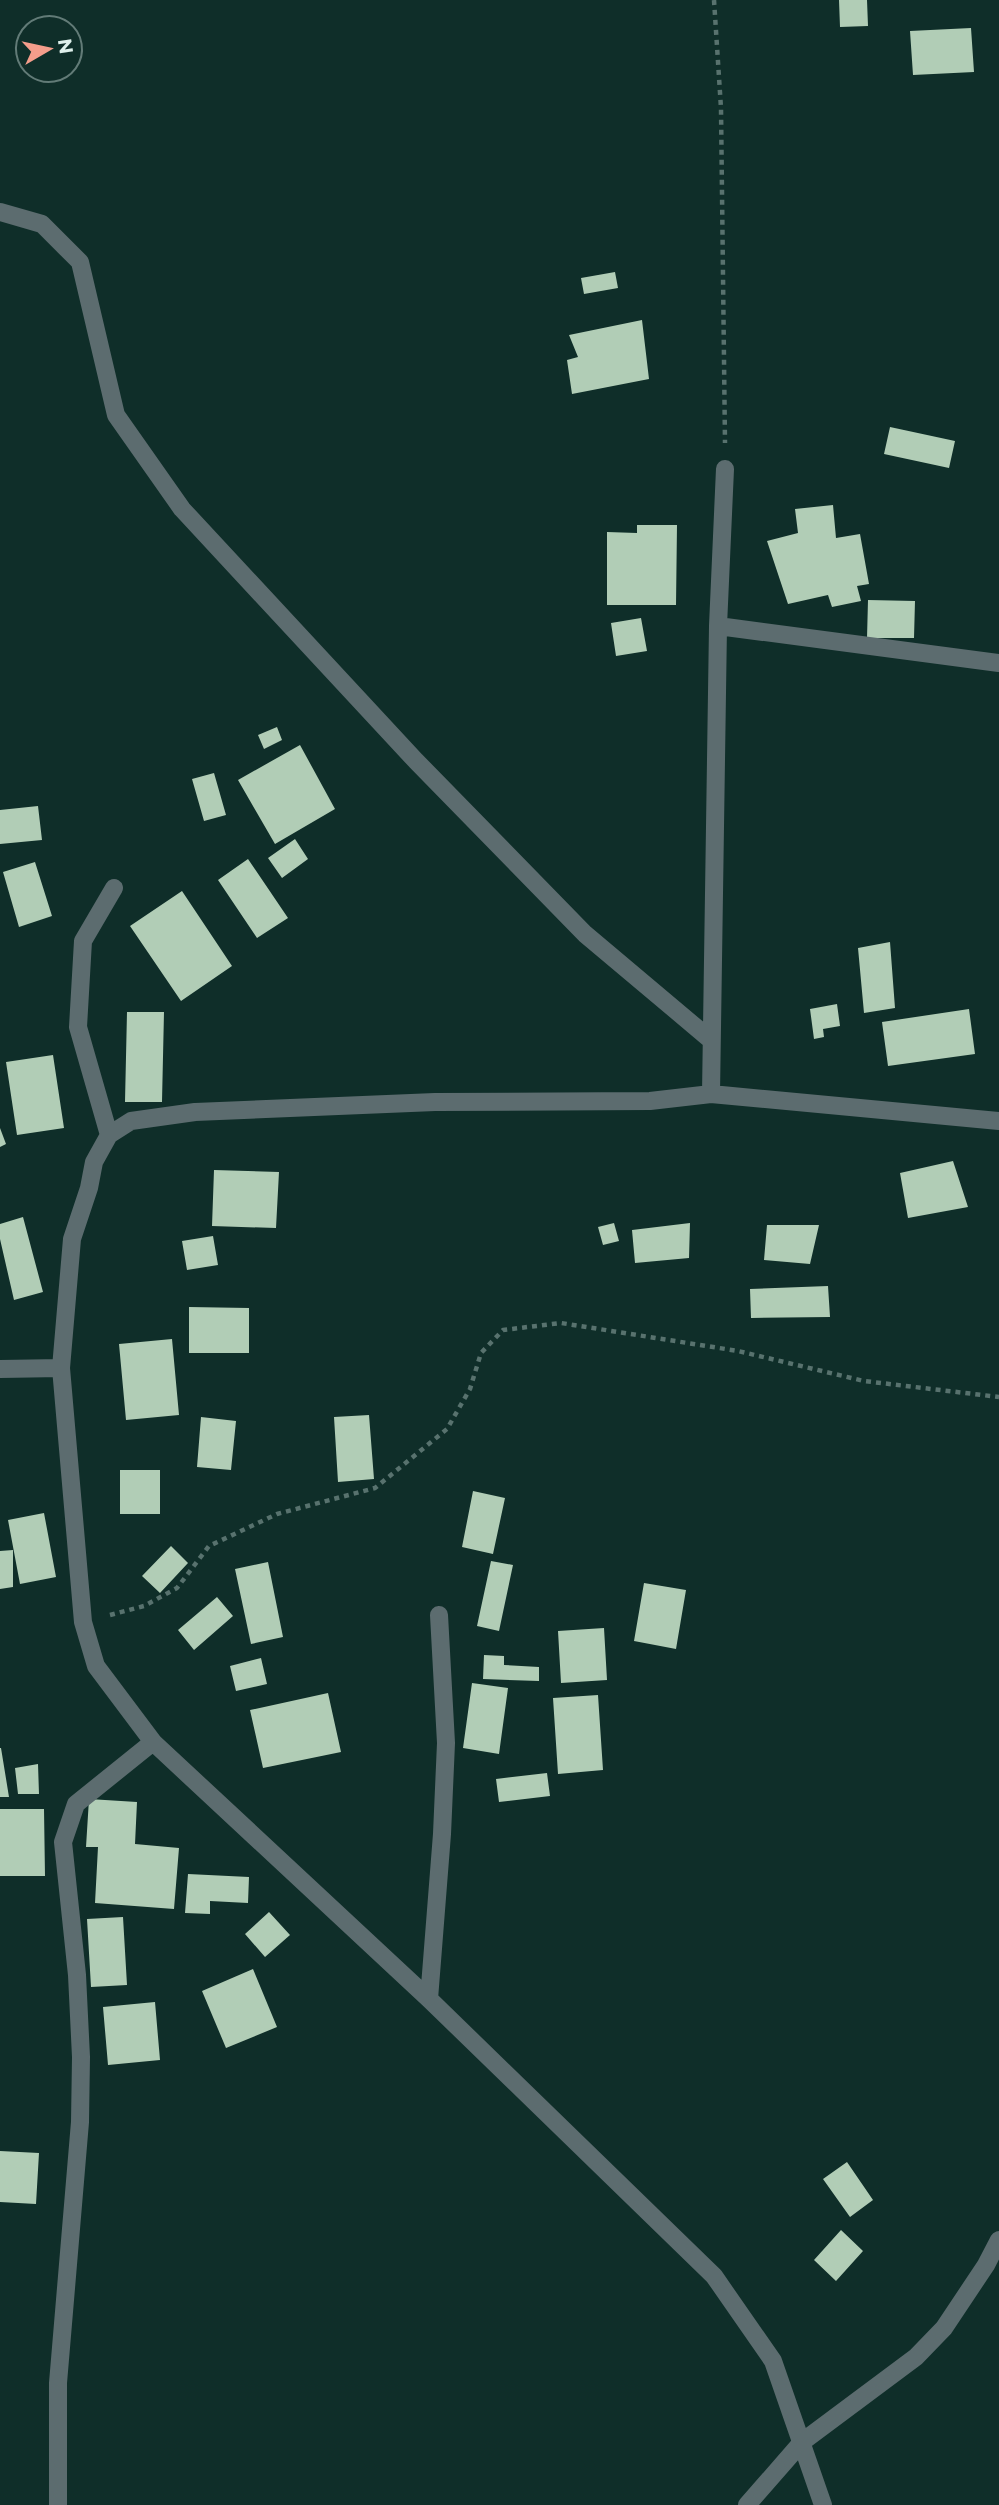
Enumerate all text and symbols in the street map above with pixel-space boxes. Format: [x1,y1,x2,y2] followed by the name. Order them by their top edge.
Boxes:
[14,14,84,84] north arrow
[53,37,78,56] text: N

